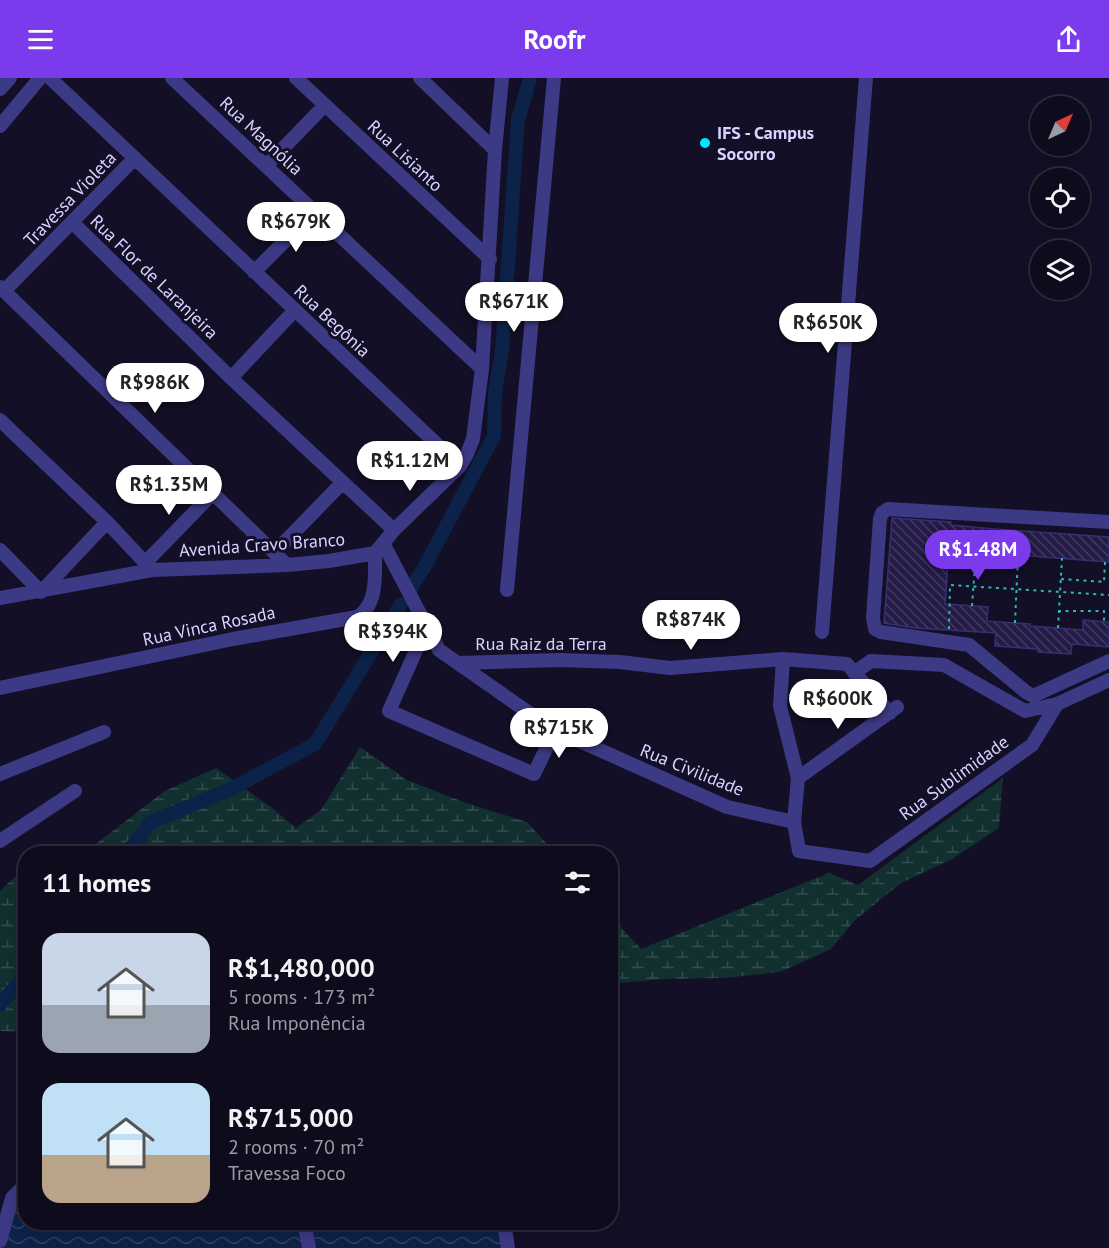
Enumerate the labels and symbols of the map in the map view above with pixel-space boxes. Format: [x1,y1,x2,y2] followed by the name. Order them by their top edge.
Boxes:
[215,91,308,180] street label: Rua Magnólia
[1030,96,1090,156] north arrow
[363,115,448,196] street label: Rua Lisianto
[717,121,815,165] place label: IFS - Campus Socorro
[698,136,712,150] marker: IFS - Campus Socorro
[19,146,121,251] street label: Travessa Violeta
[247,202,345,253] pin: R$679K
[85,210,223,344] street label: Rua Flor de Laranjeira
[289,279,375,362] street label: Rua Begônia
[465,282,563,333] pin: R$671K
[779,303,877,354] pin: R$650K
[106,363,204,414] pin: R$986K
[355,441,465,492] pin: R$1.12M
[114,465,224,516] pin: R$1.35M
[178,527,346,562] street label: Avenida Cravo Branco
[923,530,1033,581] pin: R$1.48M
[141,600,277,651] street label: Rua Vinca Rosada
[642,600,740,651] pin: R$874K
[344,612,442,663] pin: R$394K
[475,632,607,655] street label: Rua Raiz da Terra
[789,679,887,730] pin: R$600K
[510,708,608,759] pin: R$715K
[894,730,1013,825] street label: Rua Sublimidade
[637,738,748,801] street label: Rua Civilidade

